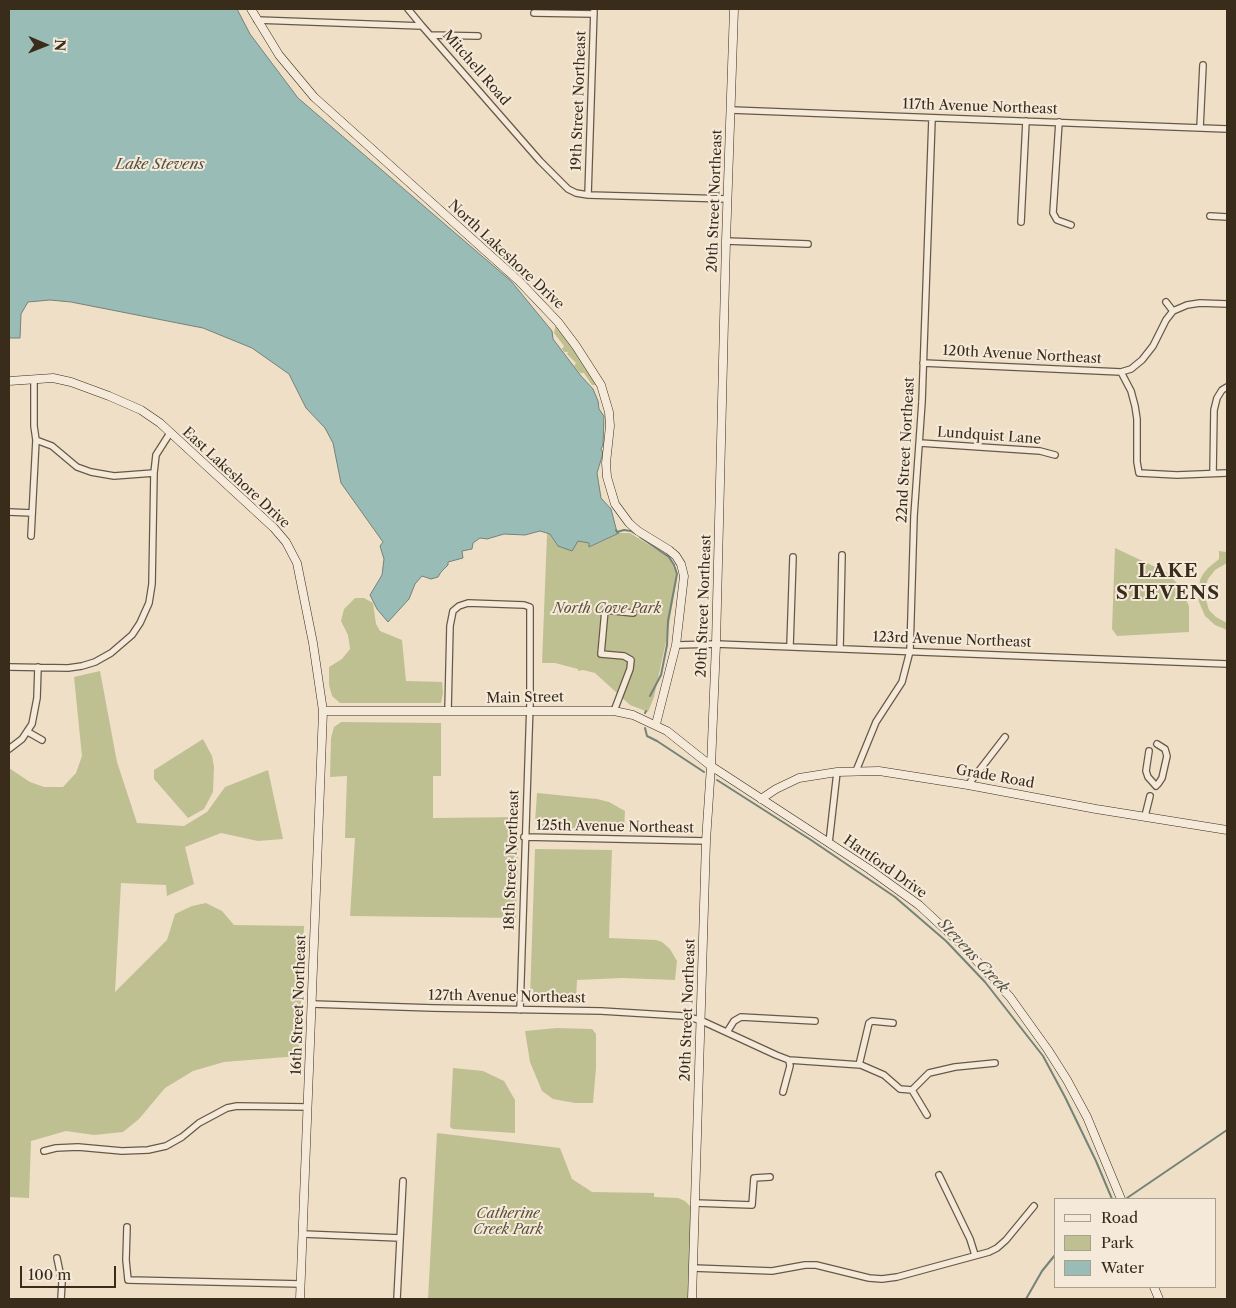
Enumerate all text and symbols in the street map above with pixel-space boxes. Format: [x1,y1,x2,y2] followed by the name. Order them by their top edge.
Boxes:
[20,20,70,70] north arrow
[439,27,513,109] street label: Mitchell Road
[568,30,590,172] street label: 19th Street Northeast
[51,39,69,51] text: N
[902,96,1058,118] street label: 117th Avenue Northeast
[704,129,726,273] street label: 20th Street Northeast
[115,156,205,174] water label: Lake Stevens
[445,197,567,313] street label: North Lakeshore Drive
[942,342,1102,368] street label: 120th Avenue Northeast
[894,377,918,523] street label: 22nd Street Northeast
[179,424,293,532] street label: East Lakeshore Drive
[936,424,1042,448] street label: Lundquist Lane
[693,534,715,678] street label: 20th Street Northeast
[1115,561,1221,605] district label: LAKE STEVENS
[553,601,661,617] park label: North Cove Park
[872,629,1032,651] street label: 123rd Avenue Northeast
[486,689,564,707] street label: Main Street
[955,762,1035,792] street label: Grade Road
[501,789,523,931] street label: 18th Street Northeast
[536,817,694,837] street label: 125th Avenue Northeast
[840,832,930,902] street label: Hartford Drive
[934,915,1012,997] water label: Stevens Creek
[288,934,310,1076] street label: 16th Street Northeast
[677,938,699,1082] street label: 20th Street Northeast
[428,987,586,1007] street label: 127th Avenue Northeast
[1054,1198,1216,1288] legend
[473,1206,543,1238] park label: Catherine Creek Park
[1101,1208,1138,1227] text: Road
[1101,1233,1134,1252] text: Park
[22,1256,119,1288] scale bar
[1101,1258,1144,1277] text: Water
[28,1265,71,1284] text: 100 m

